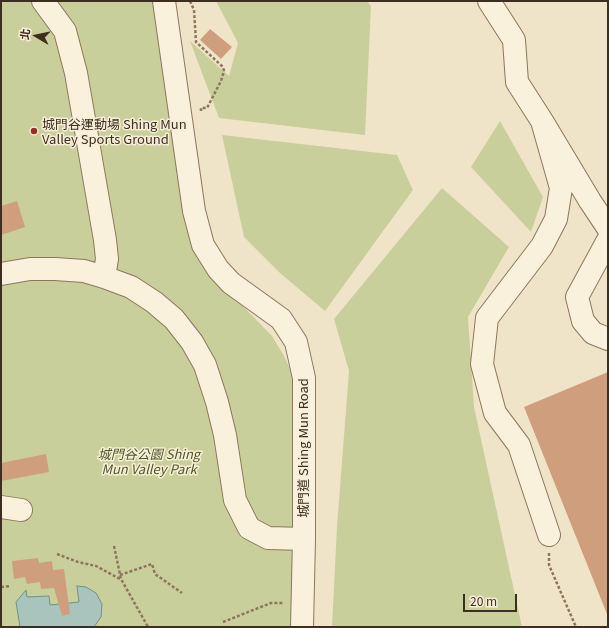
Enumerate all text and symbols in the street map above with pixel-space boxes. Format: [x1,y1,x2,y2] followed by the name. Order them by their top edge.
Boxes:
[16,16,56,56] north arrow
[15,27,33,41] text: 北
[42,116,187,147] place label: 城門谷運動場 Shing Mun Valley Sports Ground
[29,126,39,136] marker: 城門谷運動場 Shing Mun Valley Sports Ground
[295,378,311,518] street label: 城門道 Shing Mun Road
[98,446,200,477] park label: 城門谷公園 Shing Mun Valley Park
[465,586,519,612] scale bar
[470,592,497,609] text: 20 m

